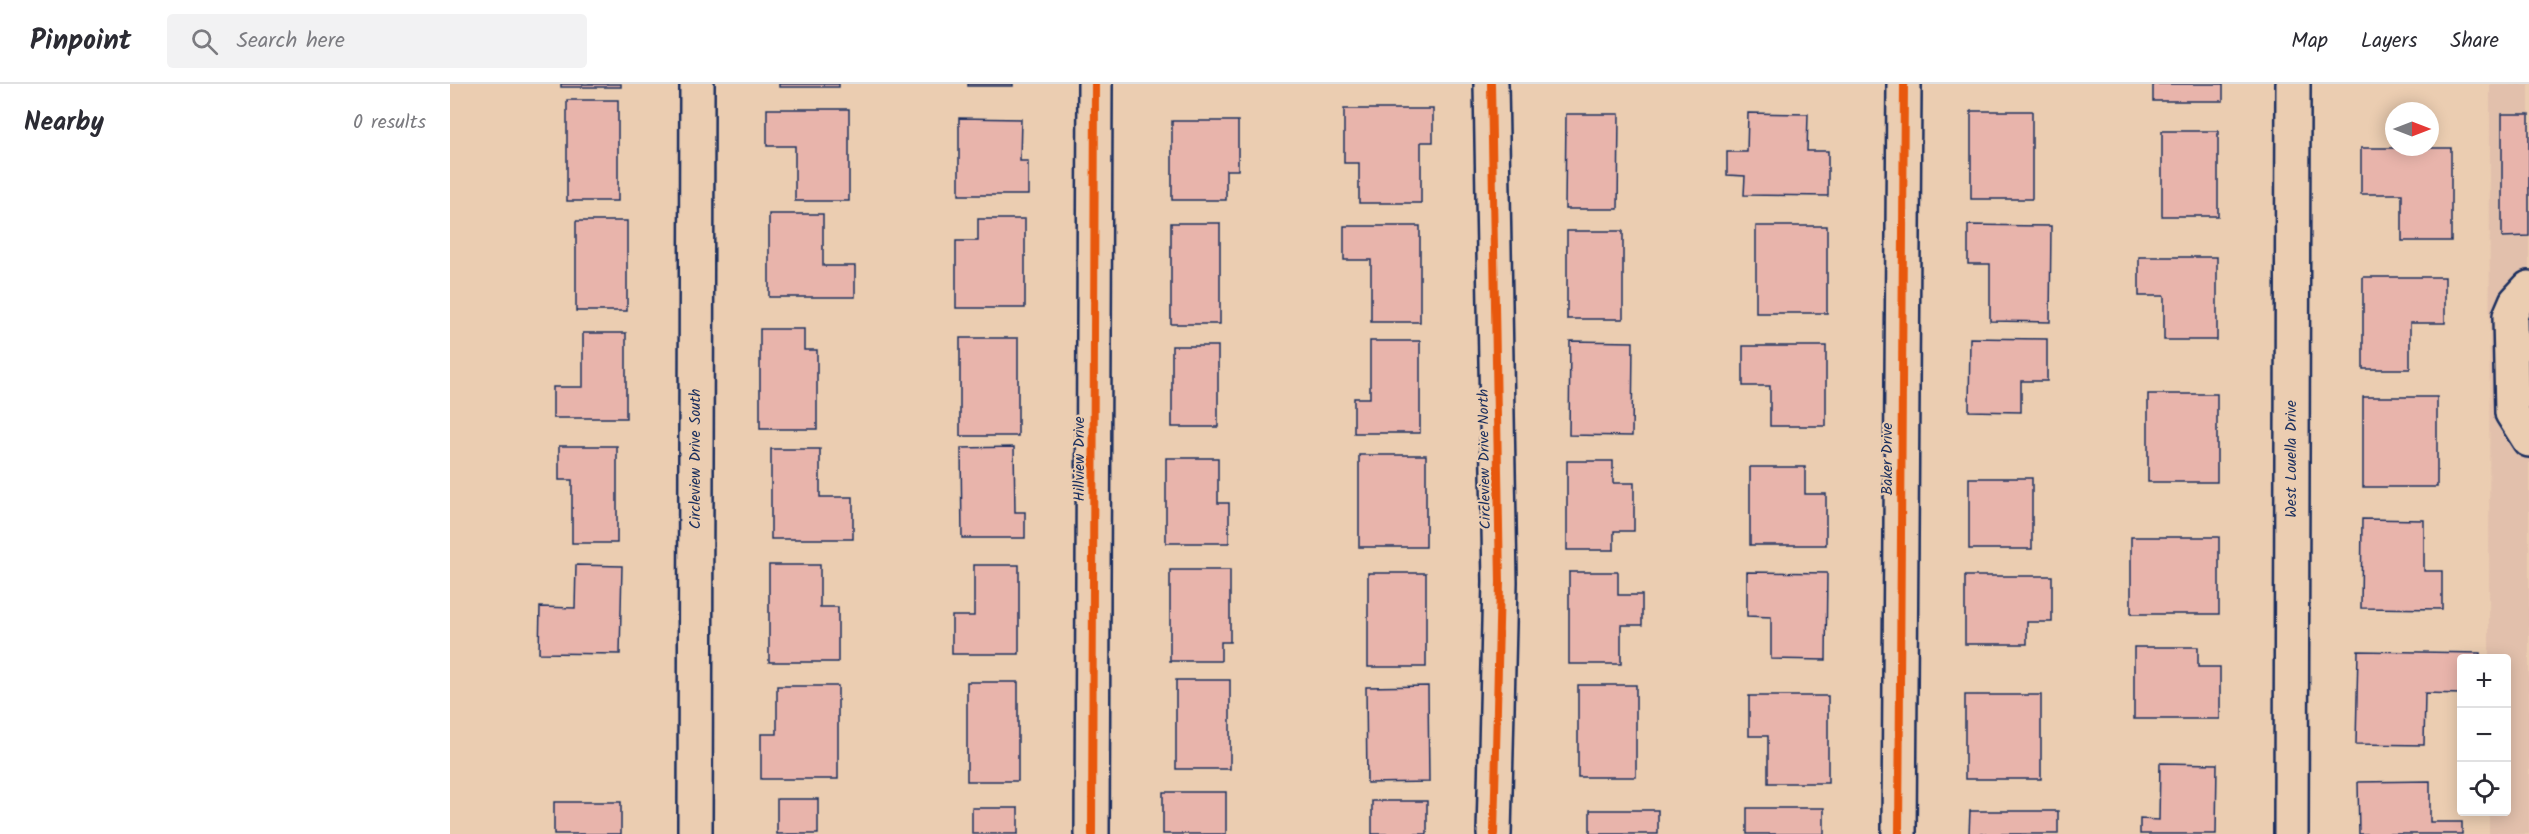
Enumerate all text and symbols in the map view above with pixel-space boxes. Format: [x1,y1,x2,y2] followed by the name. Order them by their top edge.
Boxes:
[167,14,587,68] search box
[30,19,131,64] text: Pinpoint
[236,24,345,59] text: Search here
[188,25,221,58] icon: search
[2291,25,2328,58] text: Map
[2361,25,2417,58] text: Layers
[2450,25,2499,58] text: Share
[24,102,104,144] text: Nearby
[2385,102,2439,156] north arrow
[353,107,426,139] text: 0 results
[684,389,708,529] street label: Circleview Drive South
[1472,389,1498,529] street label: Circleview Drive North
[2280,400,2304,518] street label: West Louella Drive
[1068,416,1092,502] street label: Hillview Drive
[1876,422,1900,495] street label: Baker Drive
[2457,654,2511,816] map controls
[2457,654,2511,708] button: +
[2457,708,2511,762] button: −
[2457,762,2511,816] button: locate

